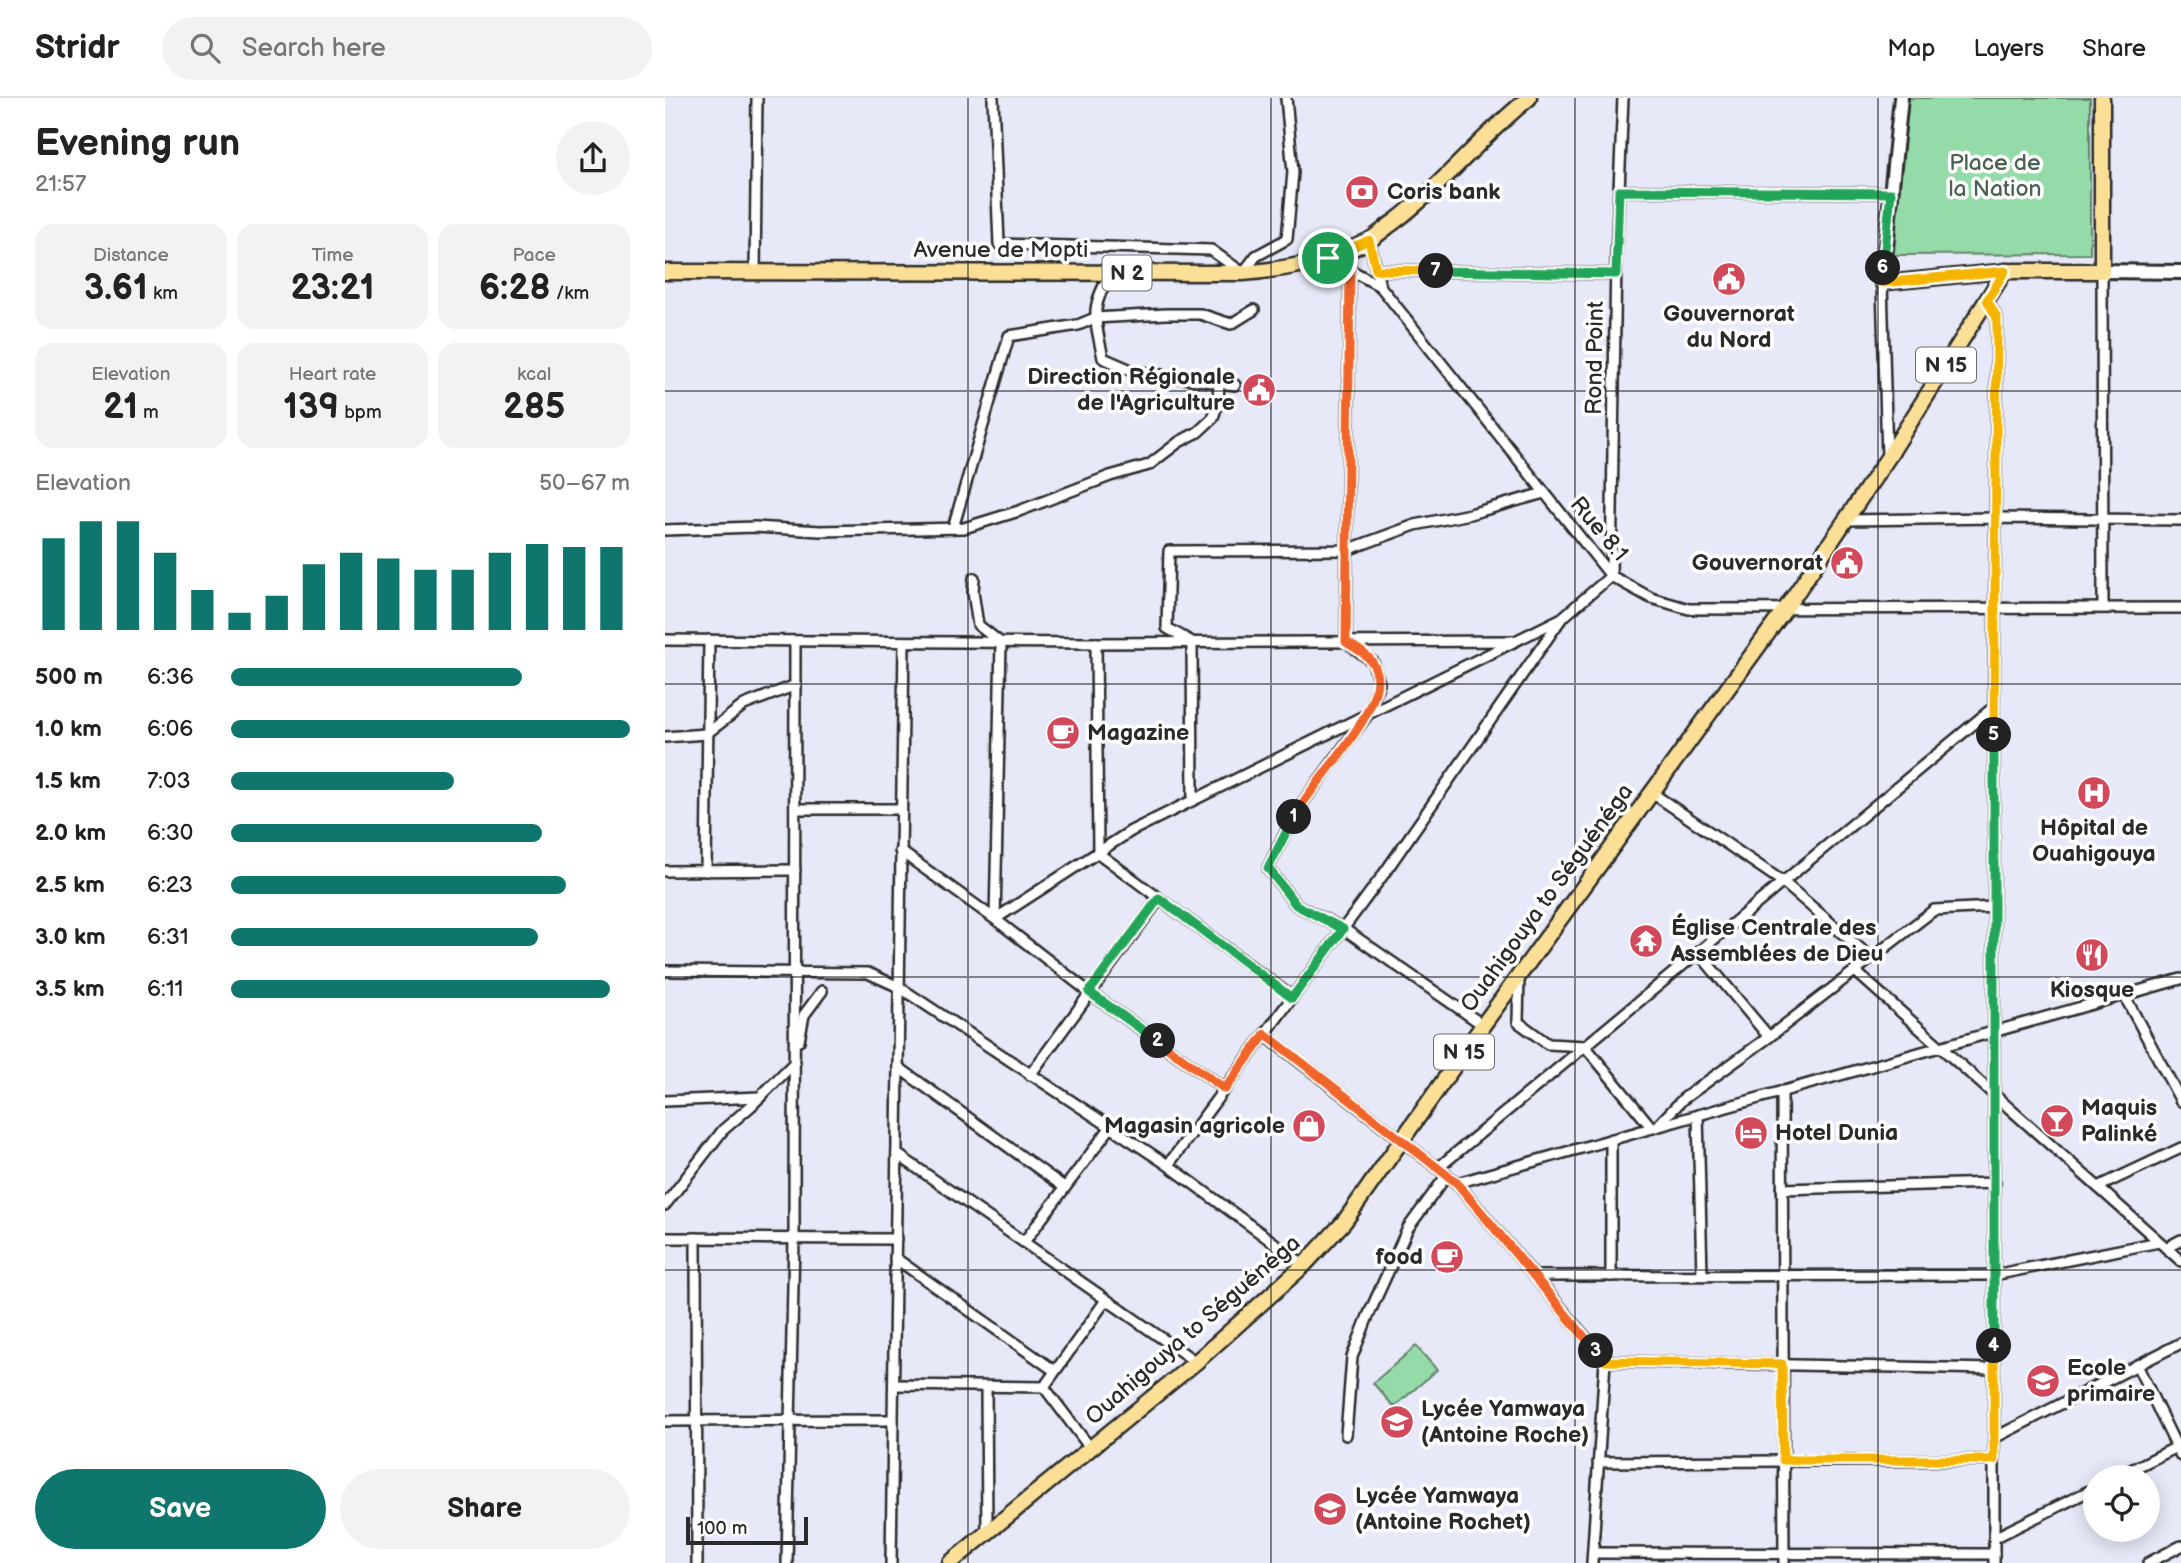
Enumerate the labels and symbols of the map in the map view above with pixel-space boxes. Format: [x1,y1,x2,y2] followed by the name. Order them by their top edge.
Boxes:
[1949,149,2042,203] park label: Place de la Nation
[1343,173,1381,211] bank icon: Coris bank
[1387,178,1500,206] place label: Coris bank
[1298,228,1358,288] pin
[914,236,1088,264] street label: Avenue de Mopti
[1865,250,1901,286] pin: 6
[1419,254,1453,288] pin: 7
[1103,256,1151,290] road number: N 2
[1710,260,1748,298] public building icon: Gouvernorat du Nord
[1663,300,1795,354] place label: Gouvernorat du Nord
[1580,301,1610,415] street label: Rond Point
[1916,348,1976,382] road number: N 15
[1027,363,1235,417] place label: Direction Régionale de l'Agriculture
[1240,371,1278,409] public building icon: Direction Régionale de l'Agriculture
[1564,491,1634,567] street label: Rue 8.1
[1828,544,1866,582] public building icon: Gouvernorat
[1692,549,1823,577] place label: Gouvernorat
[1044,714,1082,752] cafe icon: Magazine
[1977,718,2011,752] pin: 5
[1087,719,1189,747] place label: Magazine
[2075,774,2113,812] hospital icon: Hôpital de Ouahigouya
[1455,778,1639,1018] street label: Ouahigouya to Séguénéga
[1277,800,1311,834] pin: 1
[2032,814,2156,868] place label: Hôpital de Ouahigouya
[1670,913,1883,968] place label: Église Centrale des Assemblées de Dieu
[1627,922,1665,960] temple icon: Église Centrale des Assemblées de Dieu
[2073,936,2111,974] restaurant icon: Kiosque
[2050,976,2134,1004] place label: Kiosque
[1141,1024,1175,1058] pin: 2
[1434,1034,1494,1070] road number: N 15
[2081,1094,2157,1148] place label: Maquis Palinké
[2038,1102,2076,1140] bar icon: Maquis Palinké
[1290,1107,1328,1145] shop icon: Magasin agricole
[1104,1112,1285,1140] place label: Magasin agricole
[1732,1114,1770,1152] hotel icon: Hotel Dunia
[1775,1119,1898,1147] place label: Hotel Dunia
[1080,1229,1306,1431] street label: Ouahigouya to Séguénéga
[1428,1238,1466,1276] cafe icon: food
[1375,1243,1423,1271] place label: food
[1977,1328,2011,1364] pin: 4
[1579,1334,1613,1368] pin: 3
[2067,1354,2155,1408] place label: Ecole primaire
[2024,1362,2062,1400] school or university icon: Ecole primaire
[1421,1395,1589,1449] place label: Lycée Yamwaya (Antoine Roche)
[1378,1403,1416,1441] school or university icon: Lycée Yamwaya (Antoine Roche)
[1355,1482,1531,1536] place label: Lycée Yamwaya (Antoine Rochet)
[1311,1490,1349,1528] school or university icon: Lycée Yamwaya (Antoine Rochet)
[686,1514,809,1546] scale bar

